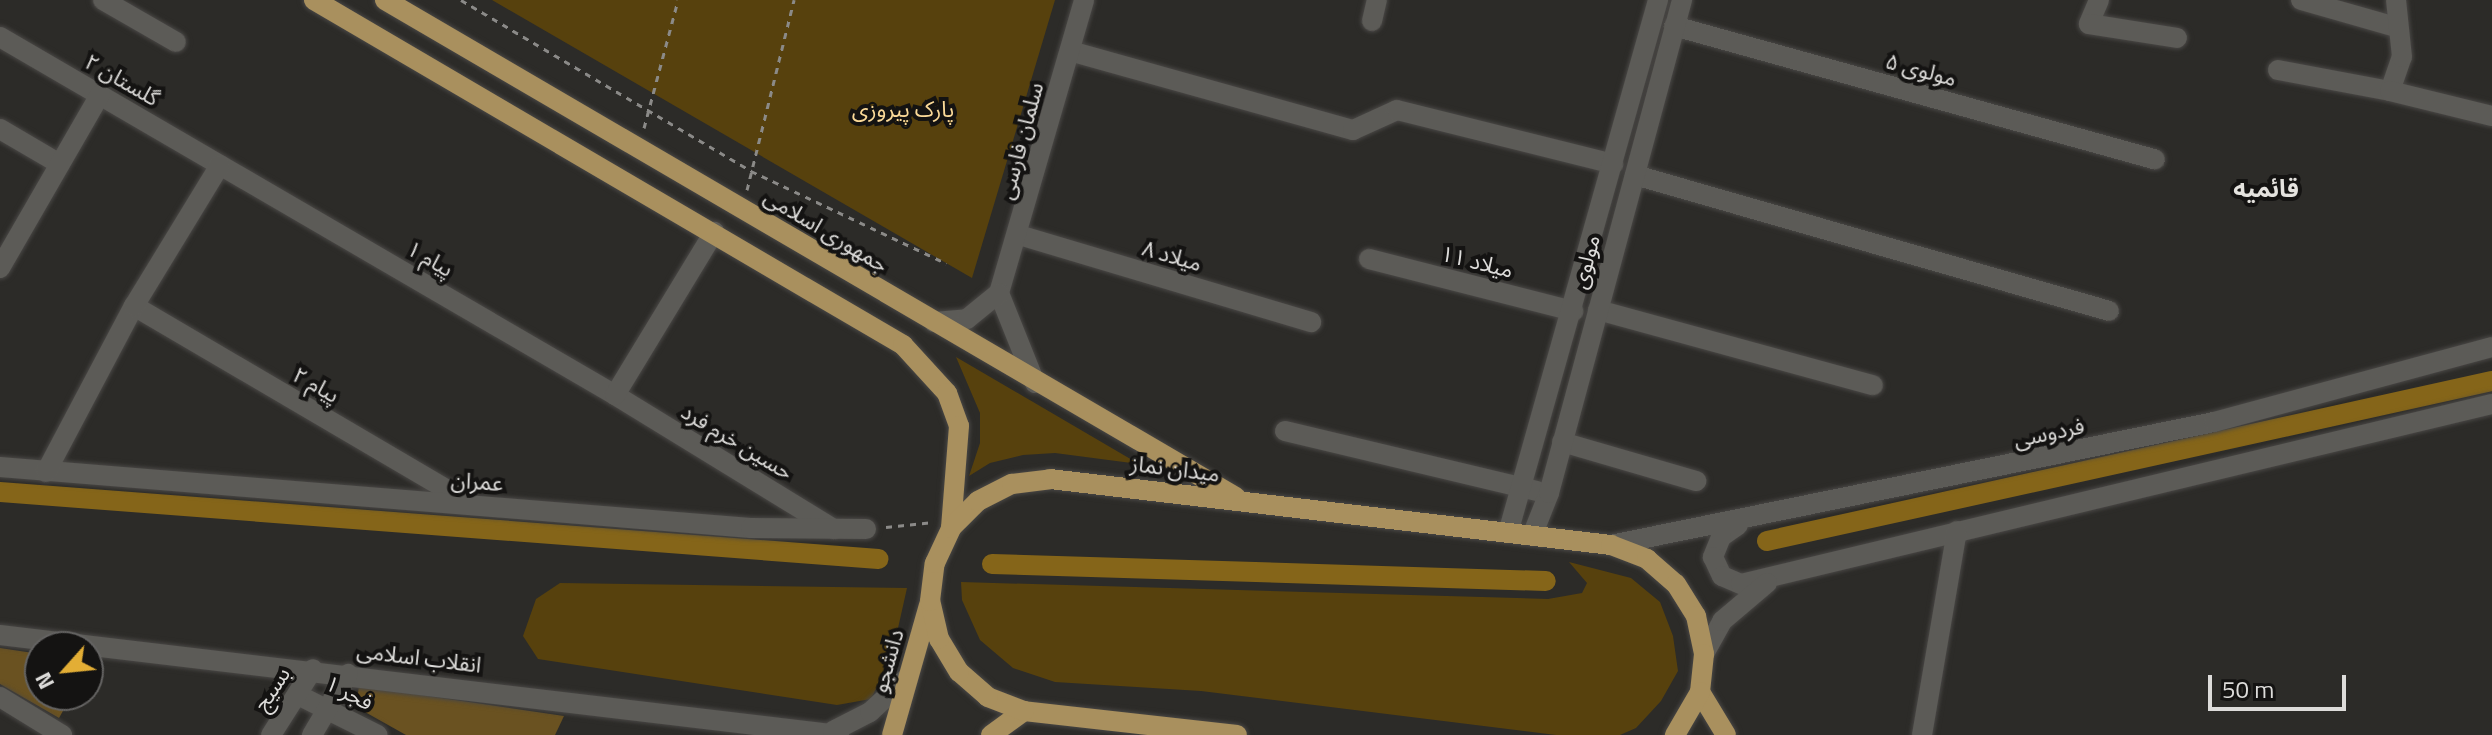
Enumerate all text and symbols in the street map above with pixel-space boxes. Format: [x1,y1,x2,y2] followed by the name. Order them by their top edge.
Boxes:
[80,48,164,112] street label: گلستان ۲
[1883,48,1959,92] street label: مولوی ۵
[993,80,1049,202] street label: سلمان فارسی
[852,97,954,123] park label: پارک پیروزی
[2233,175,2299,203] district label: قائمیه
[759,184,893,278] street label: جمهوری اسلامی
[1566,232,1606,292] street label: مولوی
[402,235,458,283] street label: پیام ۱
[1139,235,1205,277] street label: میلاد ۸
[1438,240,1516,284] street label: میلاد ۱۱
[288,361,344,409] street label: پیام ۲
[676,398,798,486] street label: حسین خرم فرد
[2011,413,2087,453] street label: فردوسی
[1129,450,1221,488] street label: میدان نماز
[450,467,504,497] street label: عمران
[866,626,910,696] street label: دانشجو
[24,631,104,711] north arrow
[355,637,483,679] street label: انقلاب اسلامی
[2212,659,2350,709] scale bar
[248,662,296,716] street label: بسیج
[26,666,63,695] text: N
[321,670,377,716] street label: فجر ۱
[2222,671,2274,707] text: 50 m

